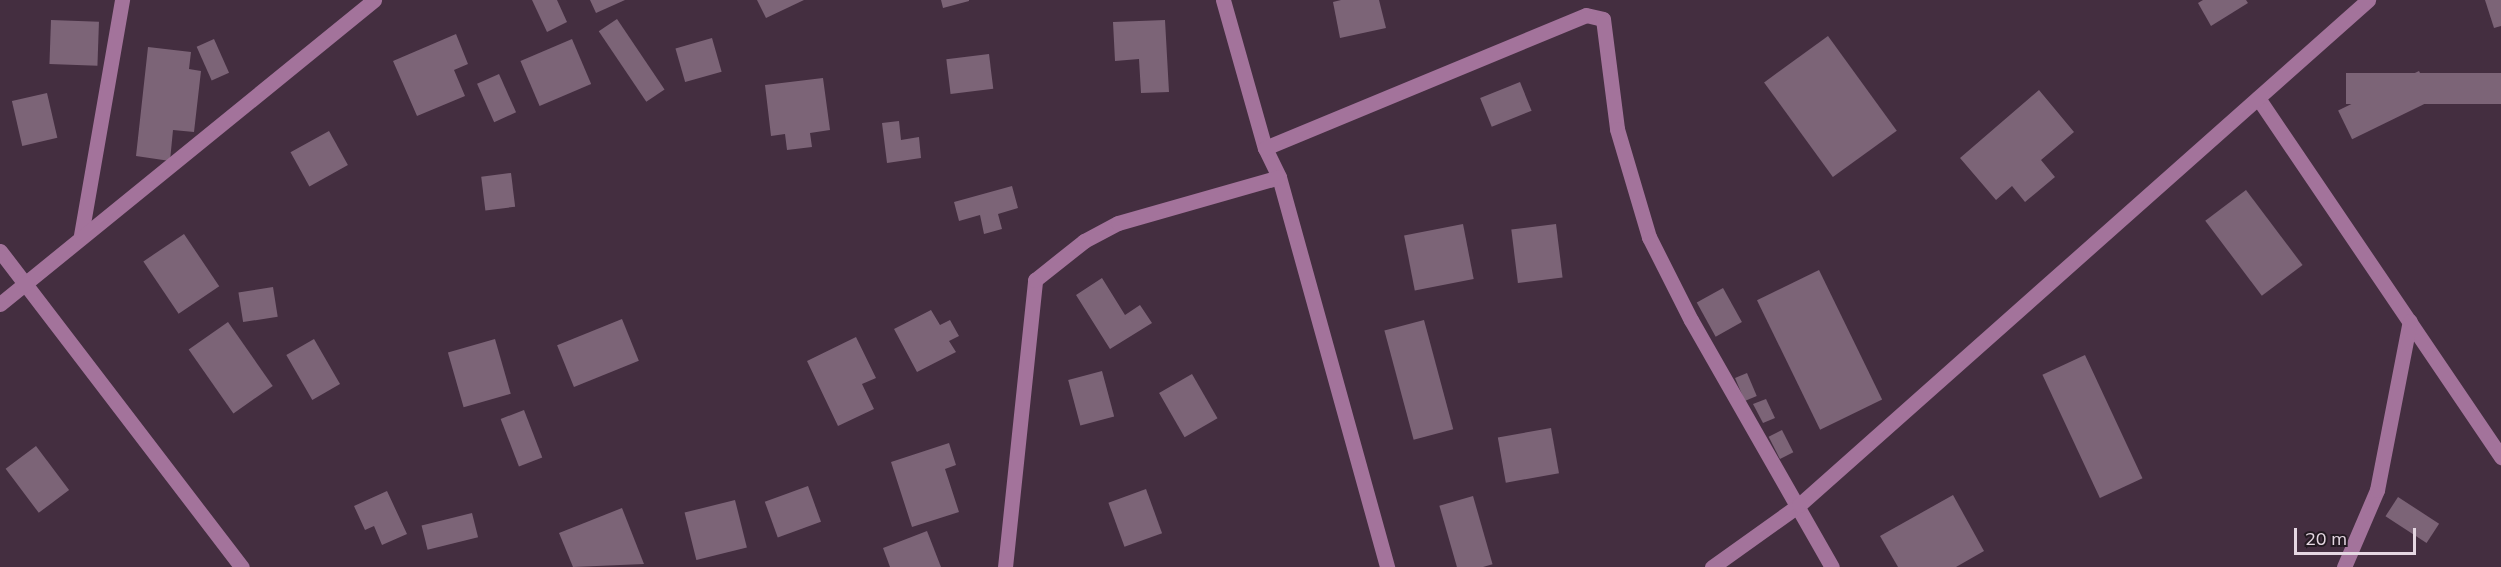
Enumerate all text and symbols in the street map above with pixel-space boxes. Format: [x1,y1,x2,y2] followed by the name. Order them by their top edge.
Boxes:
[2297,516,2418,554] scale bar
[2305,527,2347,550] text: 20 m

